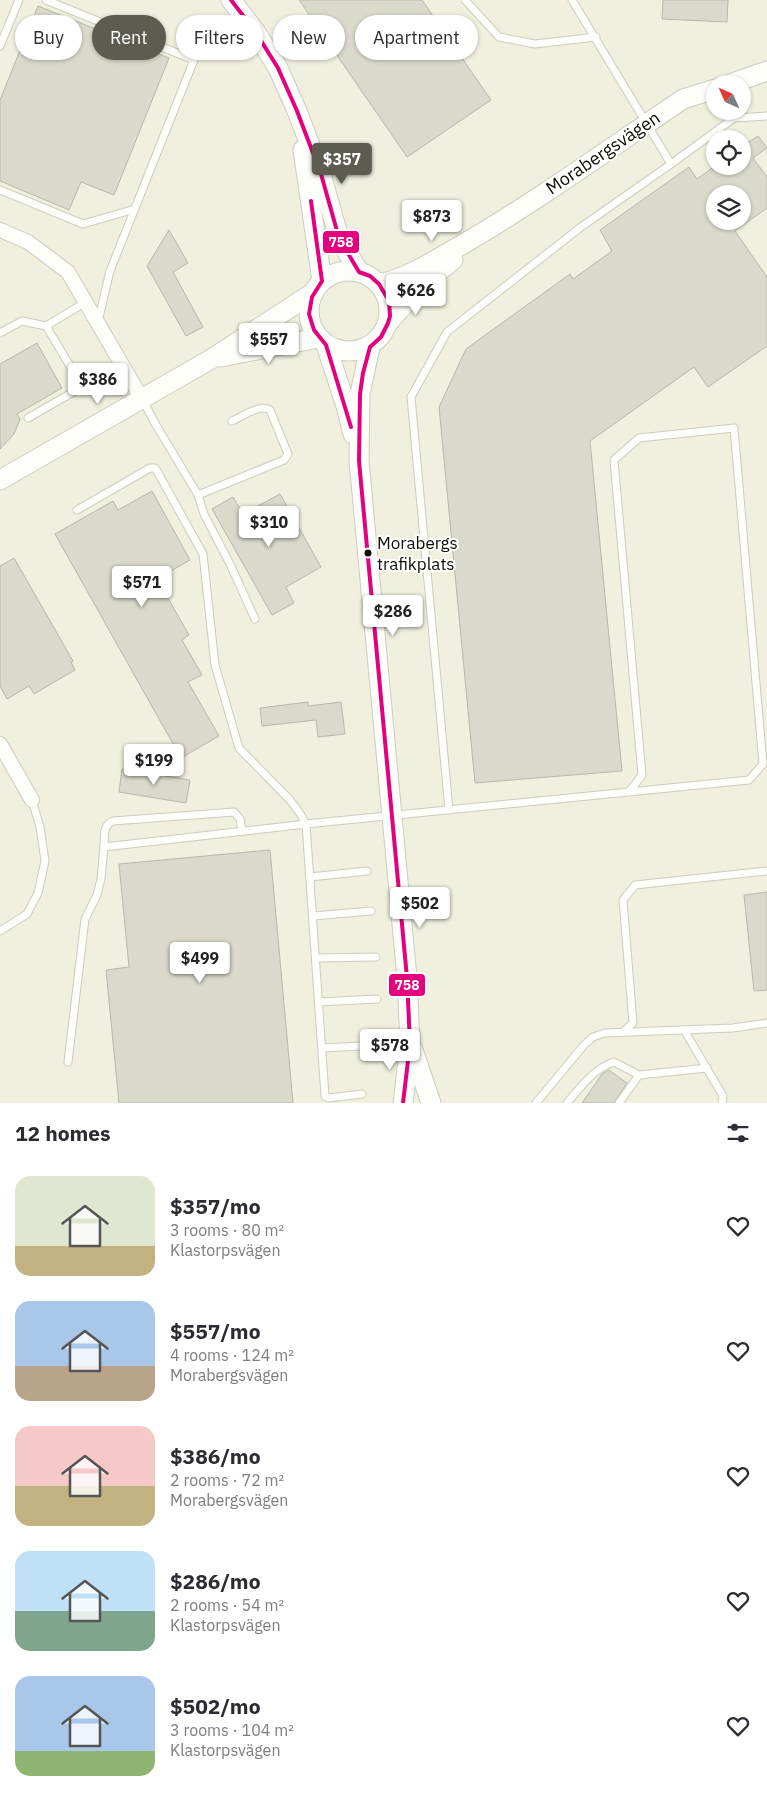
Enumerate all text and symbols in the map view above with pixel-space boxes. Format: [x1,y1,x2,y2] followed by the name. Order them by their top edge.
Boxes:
[15,15,82,60] chip: Buy
[92,15,166,60] chip: Rent
[176,15,263,60] chip: Filters
[273,15,345,60] chip: New
[355,15,478,60] chip: Apartment
[706,75,751,120] north arrow
[706,75,751,230] map controls
[541,106,664,199] street label: Morabergsvägen
[706,130,751,175] button: locate
[312,142,372,185] pin: $357
[323,149,361,169] text: $357
[706,185,751,230] button: layers
[402,200,462,242] pin: $873
[413,206,451,226] text: $873
[322,230,360,254] line badge: 758
[328,233,354,251] text: 758
[386,274,446,316] pin: $626
[397,280,435,300] text: $626
[239,322,299,365] pin: $557
[250,329,288,349] text: $557
[68,362,128,405] pin: $386
[79,369,117,389] text: $386
[239,506,299,548] pin: $310
[250,512,288,532] text: $310
[377,532,458,575] place label: Morabergs trafikplats
[363,548,373,558] marker: Morabergs trafikplats
[112,566,172,608] pin: $571
[123,572,161,592] text: $571
[363,594,423,637] pin: $286
[374,601,412,621] text: $286
[124,744,184,786] pin: $199
[135,750,173,770] text: $199
[390,886,450,929] pin: $502
[401,893,439,913] text: $502
[170,942,230,984] pin: $499
[181,948,219,968] text: $499
[388,973,426,997] line badge: 758
[394,976,420,994] text: 758
[360,1028,420,1071] pin: $578
[371,1035,409,1055] text: $578
[15,1119,111,1147] text: 12 homes
[724,1119,752,1147] icon: filters
[170,1192,261,1220] text: $357/mo
[55,1196,115,1256] icon: home
[724,1212,752,1240] icon: heart
[170,1220,284,1240] text: 3 rooms · 80 m²
[170,1240,280,1260] text: Klastorpsvägen
[170,1317,261,1345] text: $557/mo
[55,1321,115,1381] icon: home
[724,1337,752,1365] icon: heart
[170,1345,294,1365] text: 4 rooms · 124 m²
[170,1365,288,1385] text: Morabergsvägen
[170,1442,261,1470] text: $386/mo
[55,1446,115,1506] icon: home
[724,1462,752,1490] icon: heart
[170,1470,284,1490] text: 2 rooms · 72 m²
[170,1490,288,1510] text: Morabergsvägen
[170,1567,261,1595] text: $286/mo
[55,1571,115,1631] icon: home
[724,1587,752,1615] icon: heart
[170,1595,284,1615] text: 2 rooms · 54 m²
[170,1615,280,1635] text: Klastorpsvägen
[170,1692,261,1720] text: $502/mo
[55,1696,115,1756] icon: home
[724,1712,752,1740] icon: heart
[170,1720,294,1740] text: 3 rooms · 104 m²
[170,1740,280,1760] text: Klastorpsvägen

